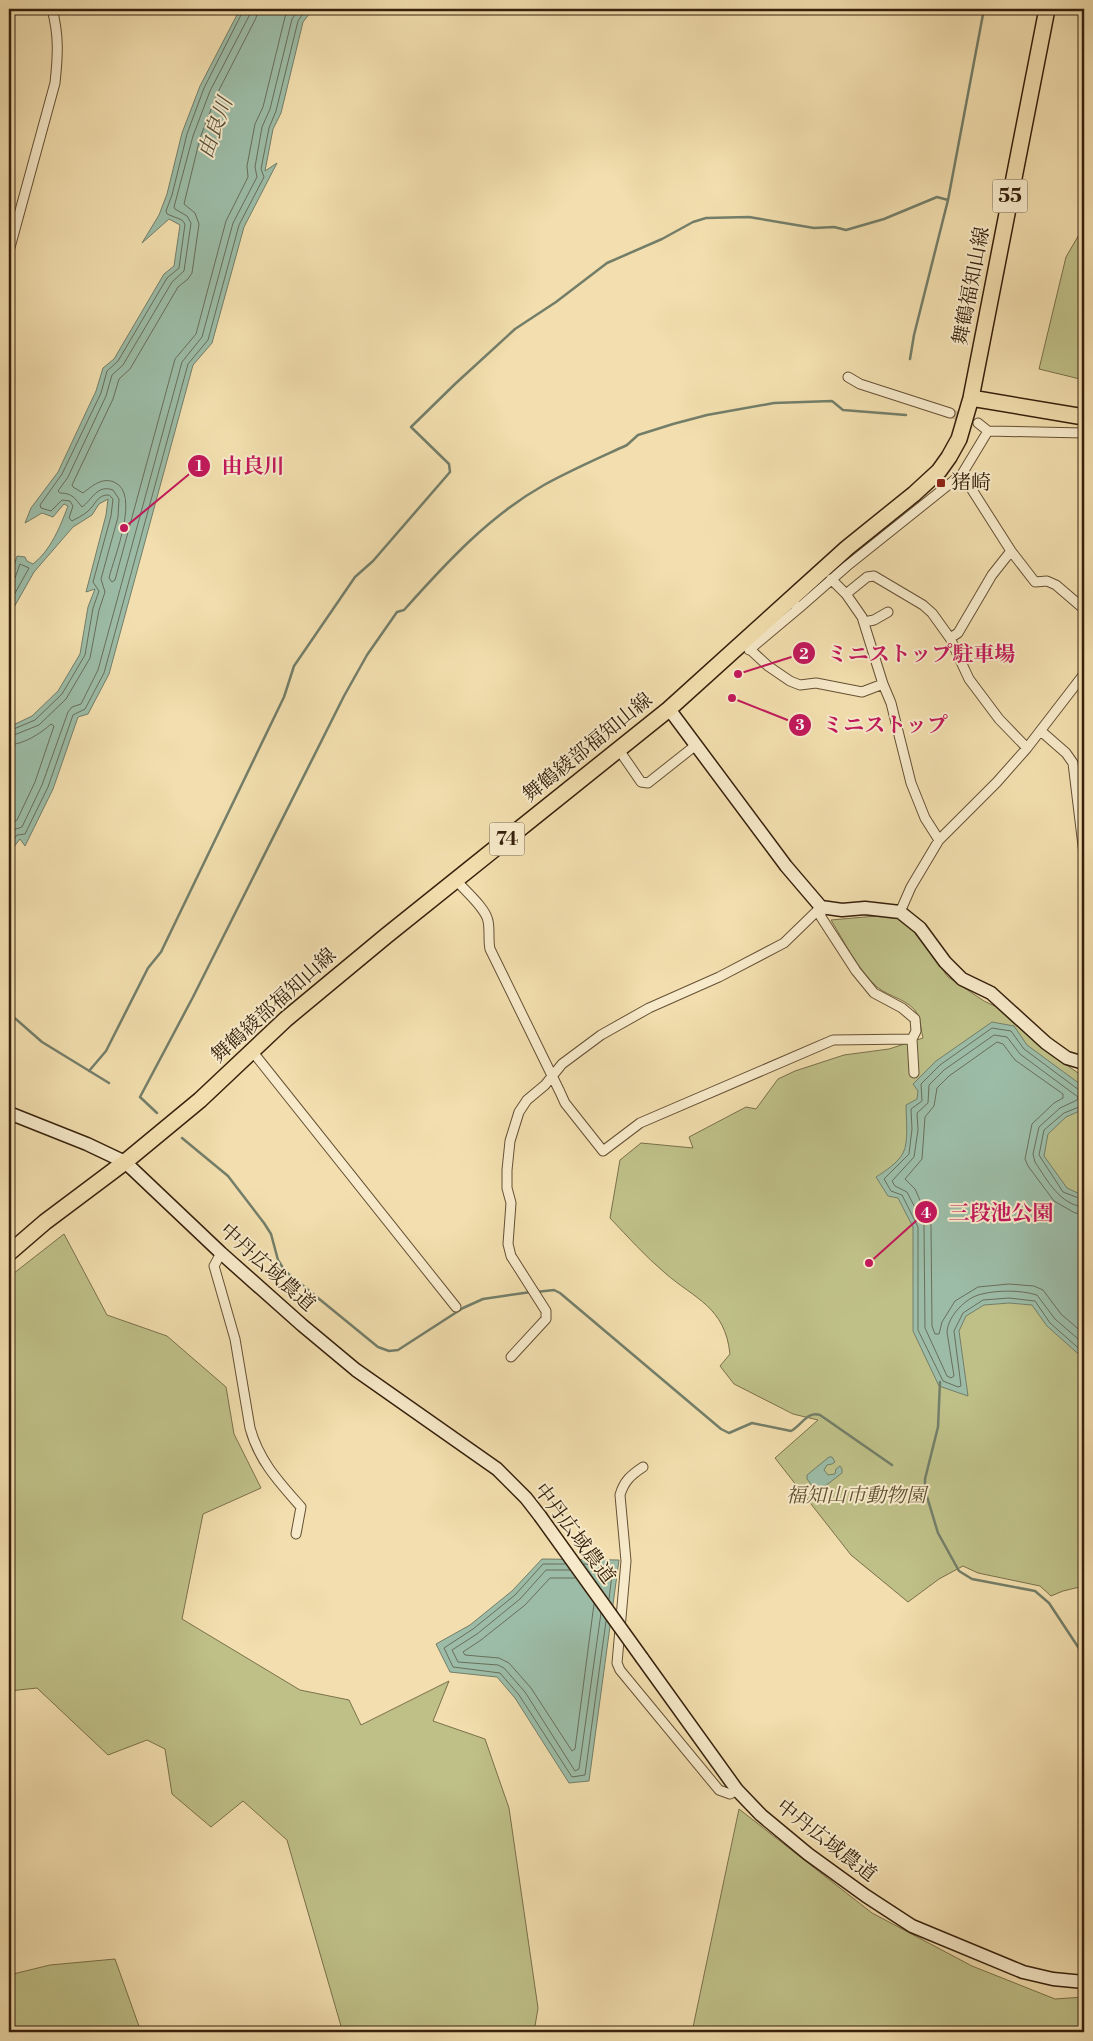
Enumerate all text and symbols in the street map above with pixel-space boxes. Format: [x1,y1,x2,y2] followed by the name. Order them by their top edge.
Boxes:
[193,92,240,162] water label: 由良川
[992,180,1028,212] road number: 55
[948,225,996,347] street label: 舞鶴福知山線
[187,448,295,484] callout: 由良川
[222,454,285,480] text: 由良川
[195,457,203,476] text: 1
[951,471,991,496] place label: 猪崎
[935,477,947,489] marker: 猪崎
[792,635,1026,671] callout: ミニストップ駐車場
[827,642,1015,668] text: ミニストップ駐車場
[799,645,809,664] text: 2
[518,688,658,808] street label: 舞鶴綾部福知山線
[787,707,958,743] callout: ミニストップ
[822,713,948,739] text: ミニストップ
[795,716,805,735] text: 3
[490,822,524,856] road number: 74
[206,943,342,1069] street label: 舞鶴綾部福知山線
[913,1194,1063,1230] callout: 三段池公園
[949,1201,1054,1227] text: 三段池公園
[921,1204,931,1223] text: 4
[214,1219,320,1317] street label: 中丹広域農道
[528,1479,620,1589] street label: 中丹広域農道
[786,1484,929,1509] park label: 福知山市動物園
[771,1794,881,1888] street label: 中丹広域農道

